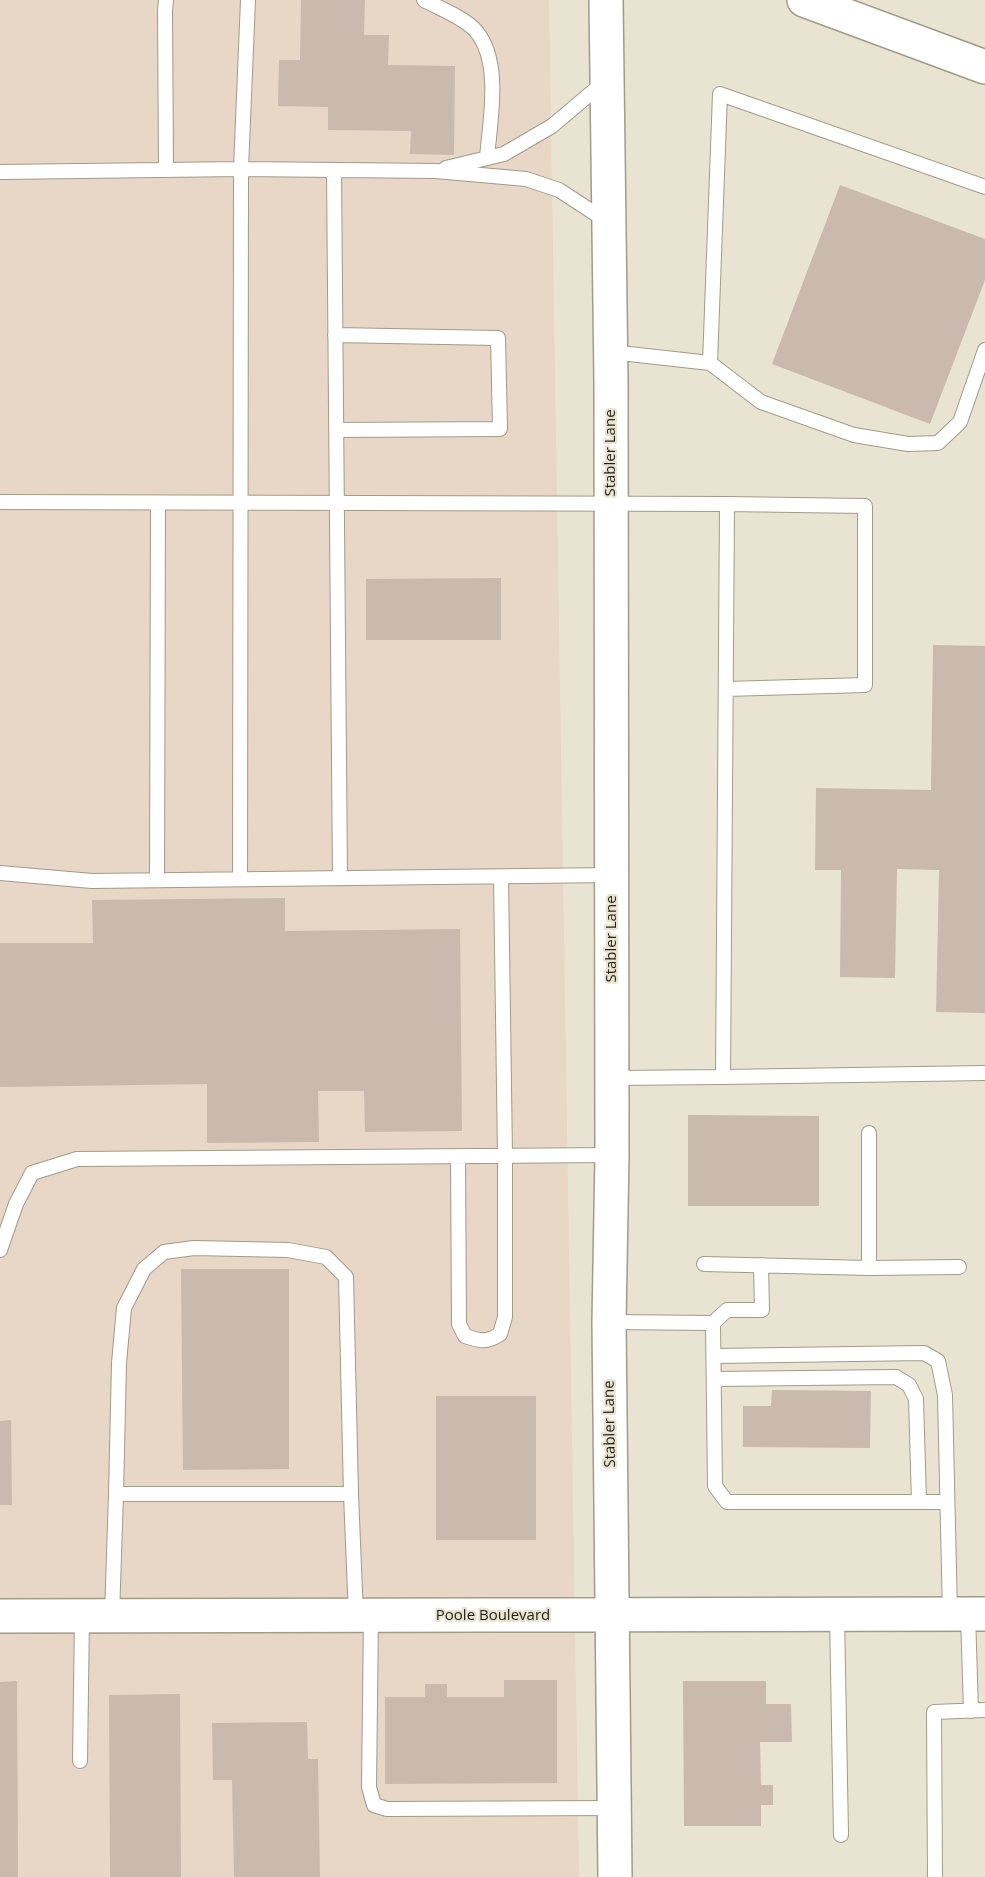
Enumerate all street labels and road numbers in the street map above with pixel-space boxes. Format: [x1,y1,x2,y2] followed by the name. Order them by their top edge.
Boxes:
[602,409,620,497] street label: Stabler Lane
[603,895,621,983] street label: Stabler Lane
[600,1380,620,1468] street label: Stabler Lane
[436,1607,550,1625] street label: Poole Boulevard

